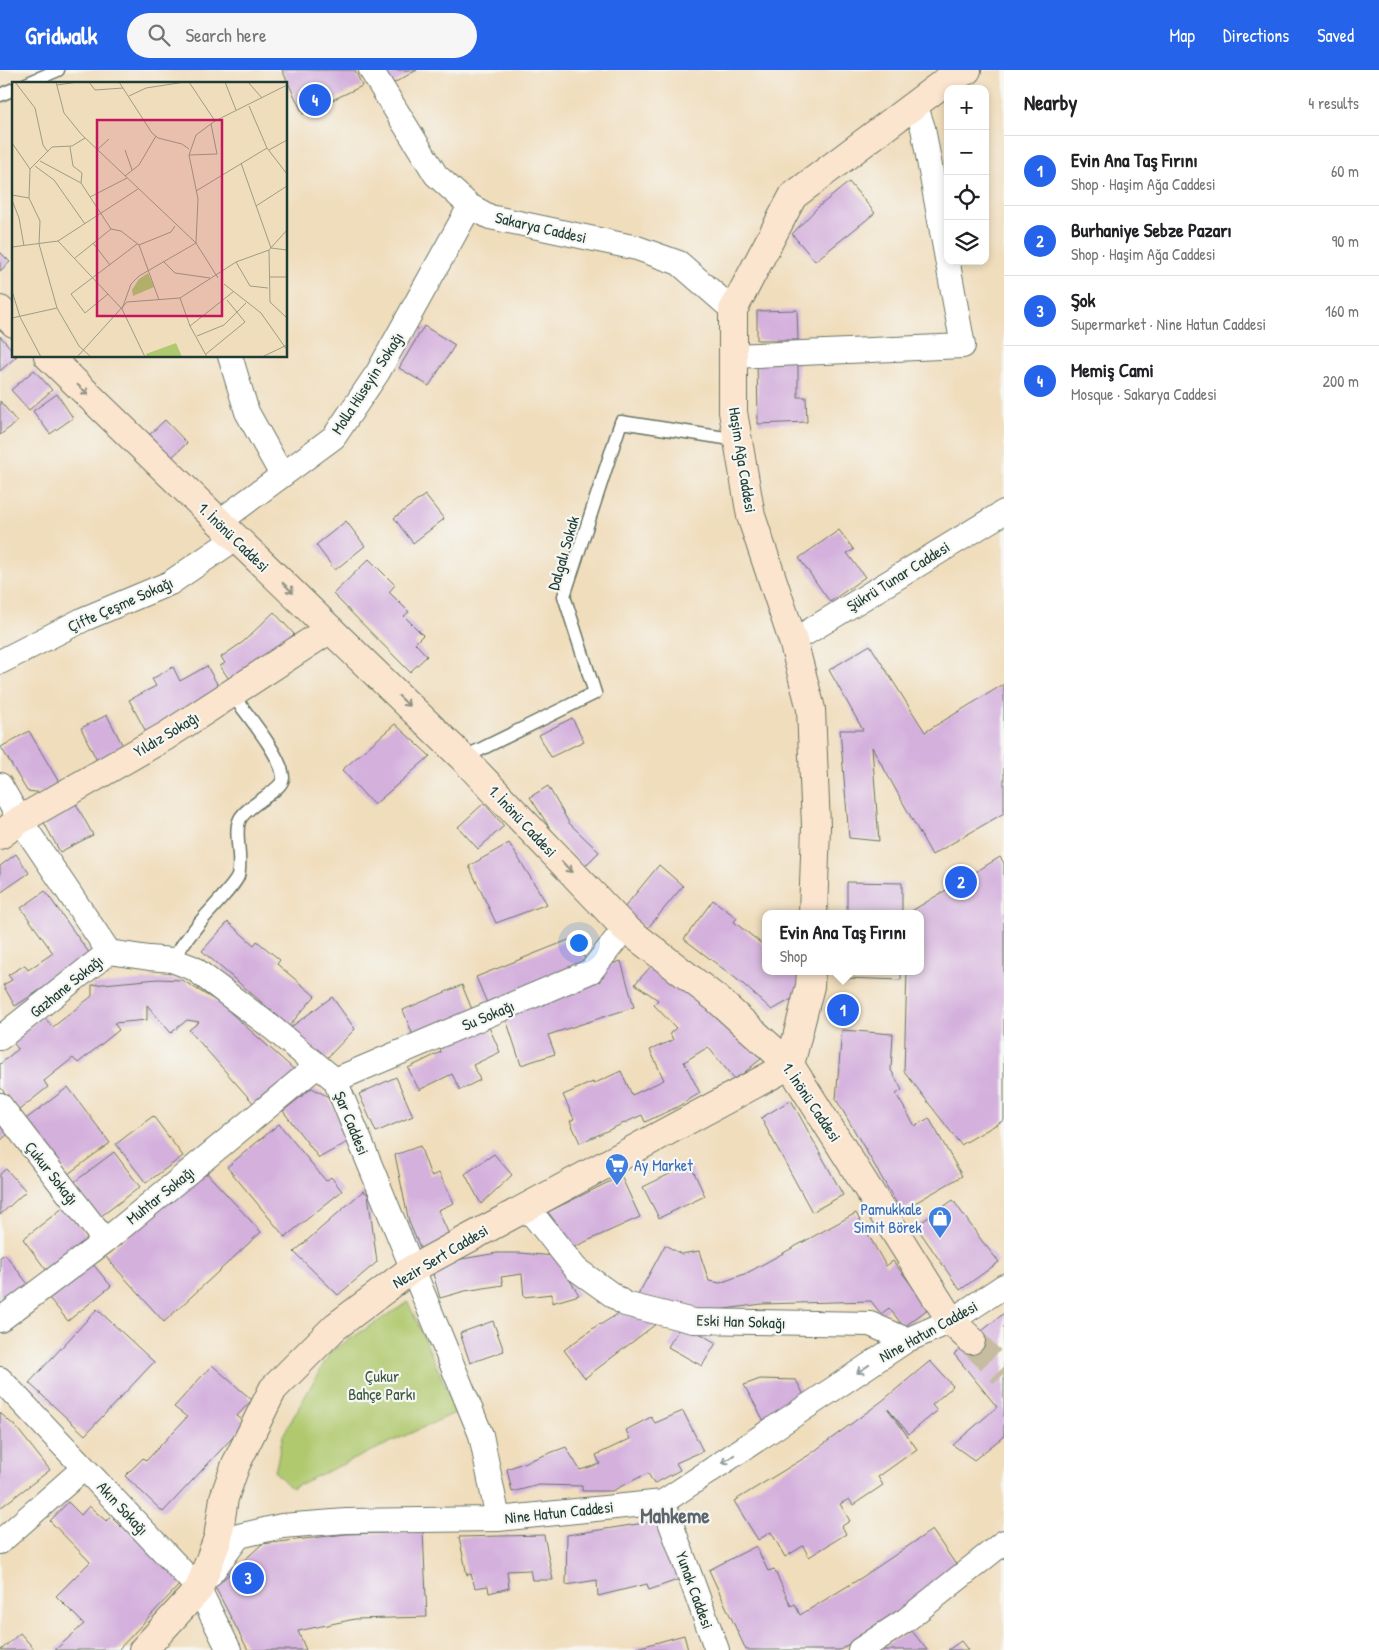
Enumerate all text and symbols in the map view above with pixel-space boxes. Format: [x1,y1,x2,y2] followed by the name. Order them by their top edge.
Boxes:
[127,13,477,58] search box
[25,19,97,51] text: Gridwalk
[145,21,173,49] icon: search
[185,22,267,48] text: Search here
[1170,23,1195,48] text: Map
[1223,23,1289,48] text: Directions
[1317,23,1354,48] text: Saved
[299,81,331,119] pin: 4
[12,82,288,358] inset map
[944,85,989,265] map controls
[944,85,989,130] button: +
[1024,88,1077,117] text: Nearby
[1308,92,1359,114] text: 4 results
[944,130,989,175] button: −
[1071,147,1198,173] text: Evin Ana Taş Fırını
[1037,160,1043,182] text: 1
[1331,160,1359,182] text: 60 m
[1071,173,1216,195] text: Shop · Haşim Ağa Caddesi
[944,175,989,220] button: locate
[493,206,589,248] street label: Sakarya Caddesi
[1071,217,1232,243] text: Burhaniye Sebze Pazarı
[944,220,989,265] button: layers
[1036,230,1044,252] text: 2
[1331,230,1359,252] text: 90 m
[1071,243,1216,265] text: Shop · Haşim Ağa Caddesi
[1071,287,1095,313] text: Şok
[1036,300,1044,322] text: 3
[1325,300,1359,322] text: 160 m
[1071,313,1266,335] text: Supermarket · Nine Hatun Caddesi
[326,328,408,438] street label: Molla Hüseyin Sokağı
[1071,357,1154,383] text: Memiş Cami
[1037,370,1043,392] text: 4
[1323,370,1359,392] text: 200 m
[1071,383,1217,405] text: Mosque · Sakarya Caddesi
[76,384,89,396] one-way arrow
[724,406,762,514] street label: Haşim Ağa Caddesi
[194,497,274,577] street label: 1. İnönü Caddesi
[542,513,584,593] street label: Dalgalı Sokak
[842,536,954,616] street label: Şükrü Tunar Caddesi
[64,571,176,637] street label: Çifte Çeşme Sokağı
[281,582,294,594] one-way arrow
[398,695,411,707] one-way arrow
[129,706,203,762] street label: Yıldız Sokağı
[484,780,562,862] street label: 1. İnönü Caddesi
[561,861,573,874] one-way arrow
[945,863,977,901] pin: 2
[762,910,924,975] popup
[780,919,906,945] text: Evin Ana Taş Fırını
[566,930,592,956] your location
[780,945,807,967] text: Shop
[25,950,107,1022] street label: Gazhane Sokağı
[827,991,859,1029] pin: 1
[458,994,518,1036] street label: Su Sokağı
[777,1058,847,1146] street label: 1. İnönü Caddesi
[329,1088,375,1158] street label: Şar Caddesi
[20,1136,84,1210] street label: Çukur Sokağı
[604,1152,630,1186] supermarket icon: Ay Market
[634,1154,693,1176] place label: Ay Market
[121,1161,199,1229] street label: Muhtar Sokağı
[854,1198,923,1238] place label: Pamukkale Simit Börek
[927,1205,953,1239] shop icon: Pamukkale Simit Börek
[388,1219,492,1293] street label: Nezir Sert Caddesi
[875,1295,981,1367] street label: Nine Hatun Caddesi
[696,1308,786,1334] street label: Eski Han Sokağı
[856,1364,870,1374] one-way arrow
[348,1365,416,1405] park label: Çukur Bahçe Parkı
[721,1454,735,1464] one-way arrow
[92,1476,154,1540] street label: Akın Sokağı
[503,1495,615,1529] street label: Nine Hatun Caddesi
[640,1501,710,1530] district label: Mahkeme
[671,1548,719,1632] street label: Yunak Caddesi
[232,1559,264,1597] pin: 3

